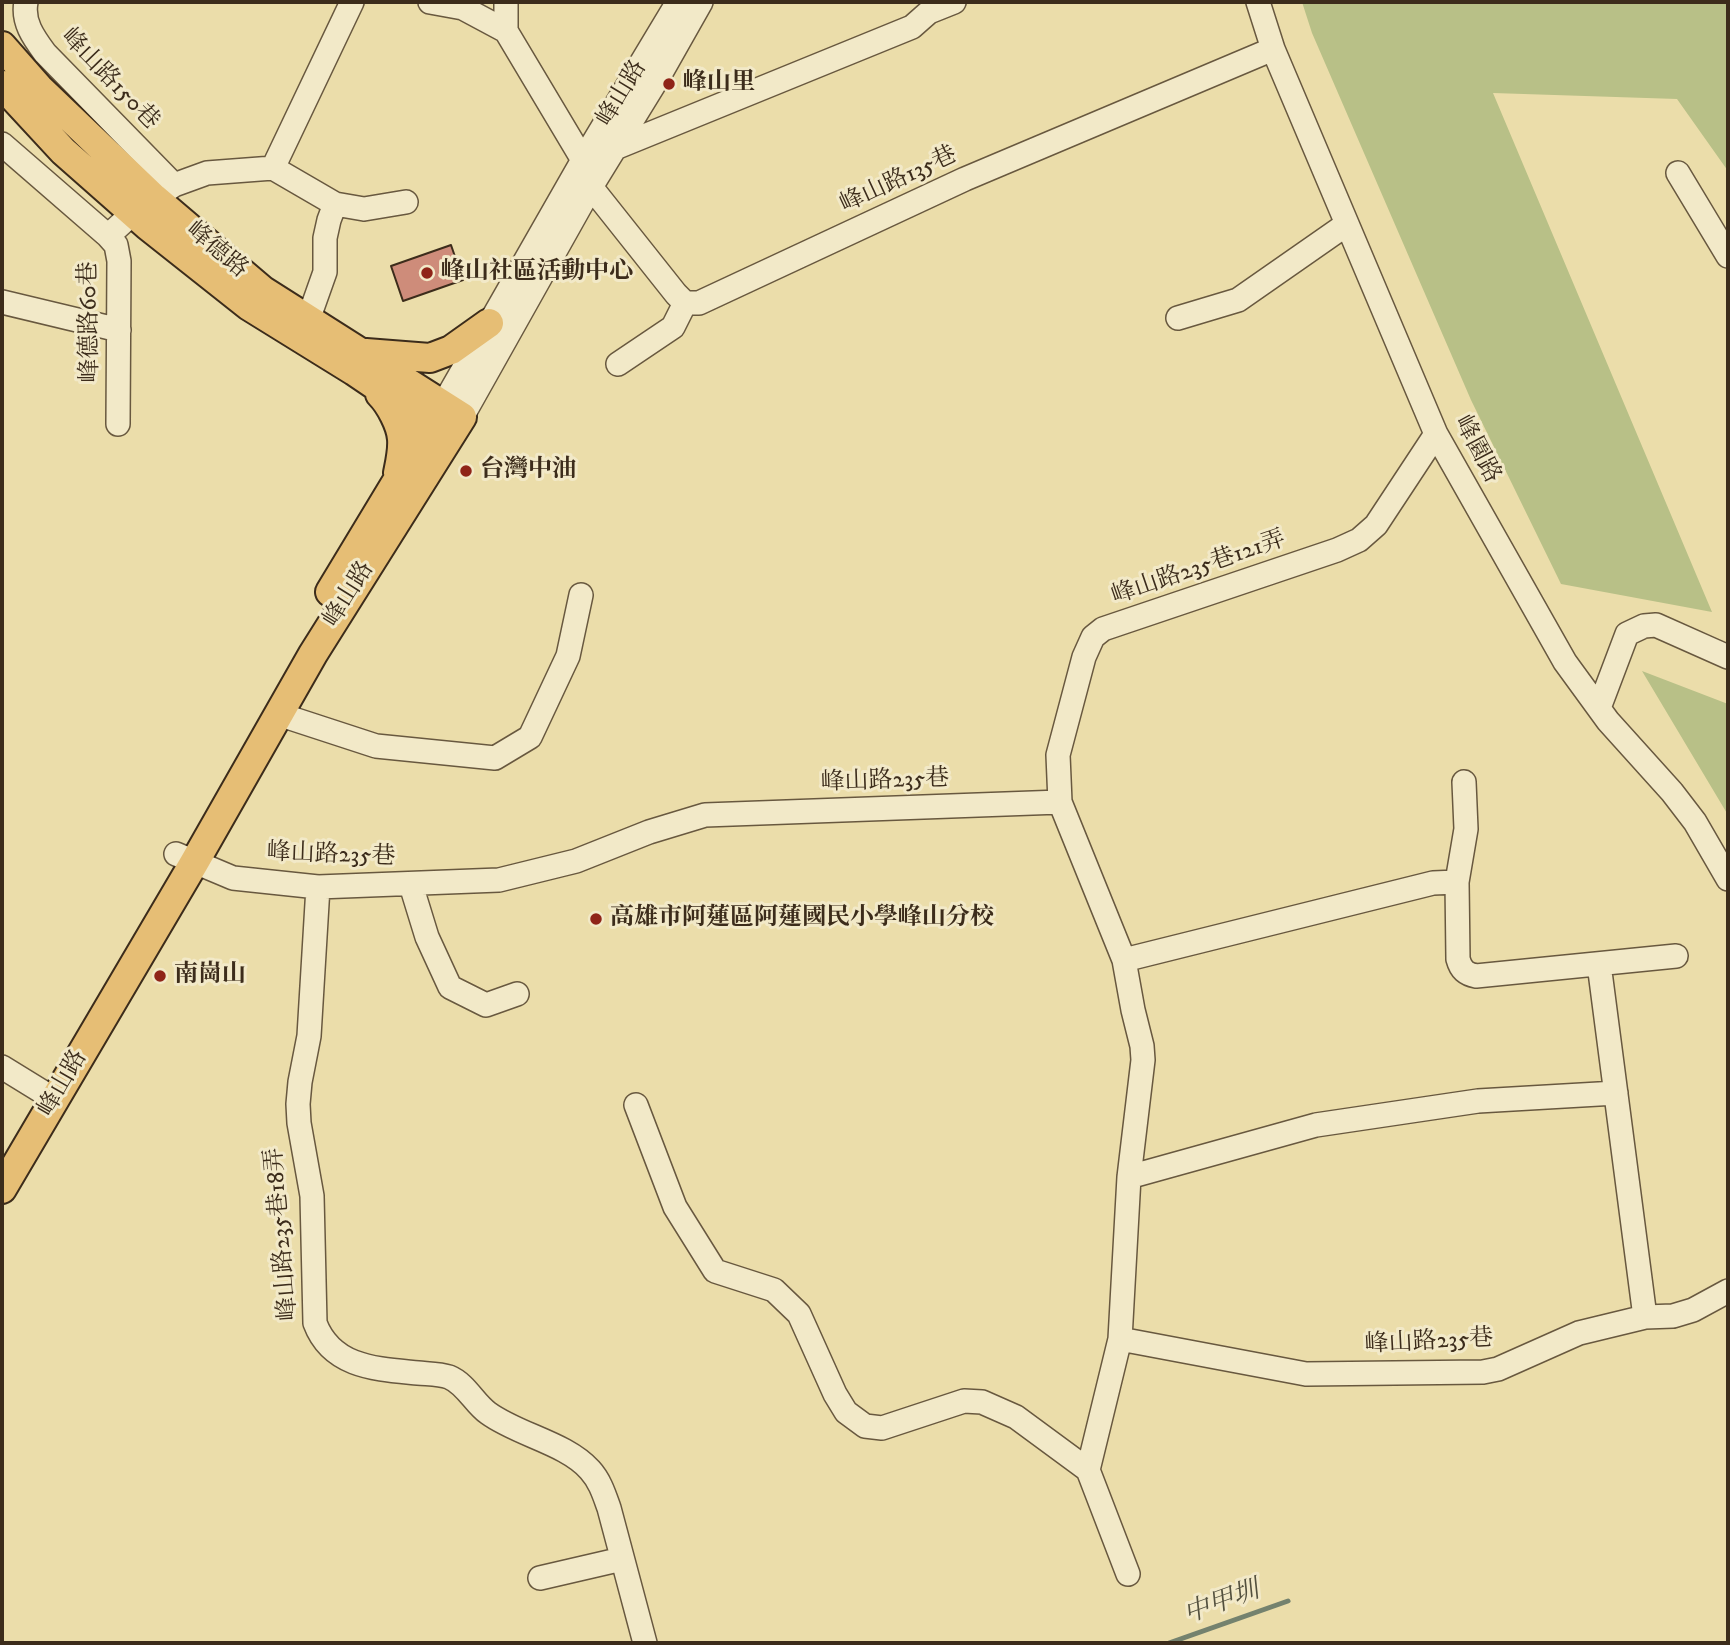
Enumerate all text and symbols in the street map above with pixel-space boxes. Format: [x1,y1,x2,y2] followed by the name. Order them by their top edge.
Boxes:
[54,23,164,137] street label: 峰山路150巷
[592,56,654,132] street label: 峰山路
[683,70,755,98] place label: 峰山里
[661,76,677,92] marker: 峰山里
[836,141,962,221] street label: 峰山路135巷
[179,217,253,285] street label: 峰德路
[441,259,633,287] place label: 峰山社區活動中心
[76,261,106,383] street label: 峰德路60巷
[419,265,435,281] marker: 峰山社區活動中心
[1446,411,1506,489] street label: 峰園路
[480,457,576,485] place label: 台灣中油
[458,463,474,479] marker: 台灣中油
[1108,526,1290,612] street label: 峰山路235巷121弄
[319,557,381,633] street label: 峰山路
[820,765,950,799] street label: 峰山路235巷
[266,839,396,873] street label: 峰山路235巷
[610,905,994,933] place label: 高雄市阿蓮區阿蓮國民小學峰山分校
[588,911,604,927] marker: 高雄市阿蓮區阿蓮國民小學峰山分校
[174,962,246,990] place label: 南崗山
[152,968,168,984] marker: 南崗山
[34,1046,94,1122] street label: 峰山路
[261,1146,305,1322] street label: 峰山路235巷18弄
[1364,1325,1494,1361] street label: 峰山路235巷
[1180,1576,1264,1632] water label: 中甲圳

